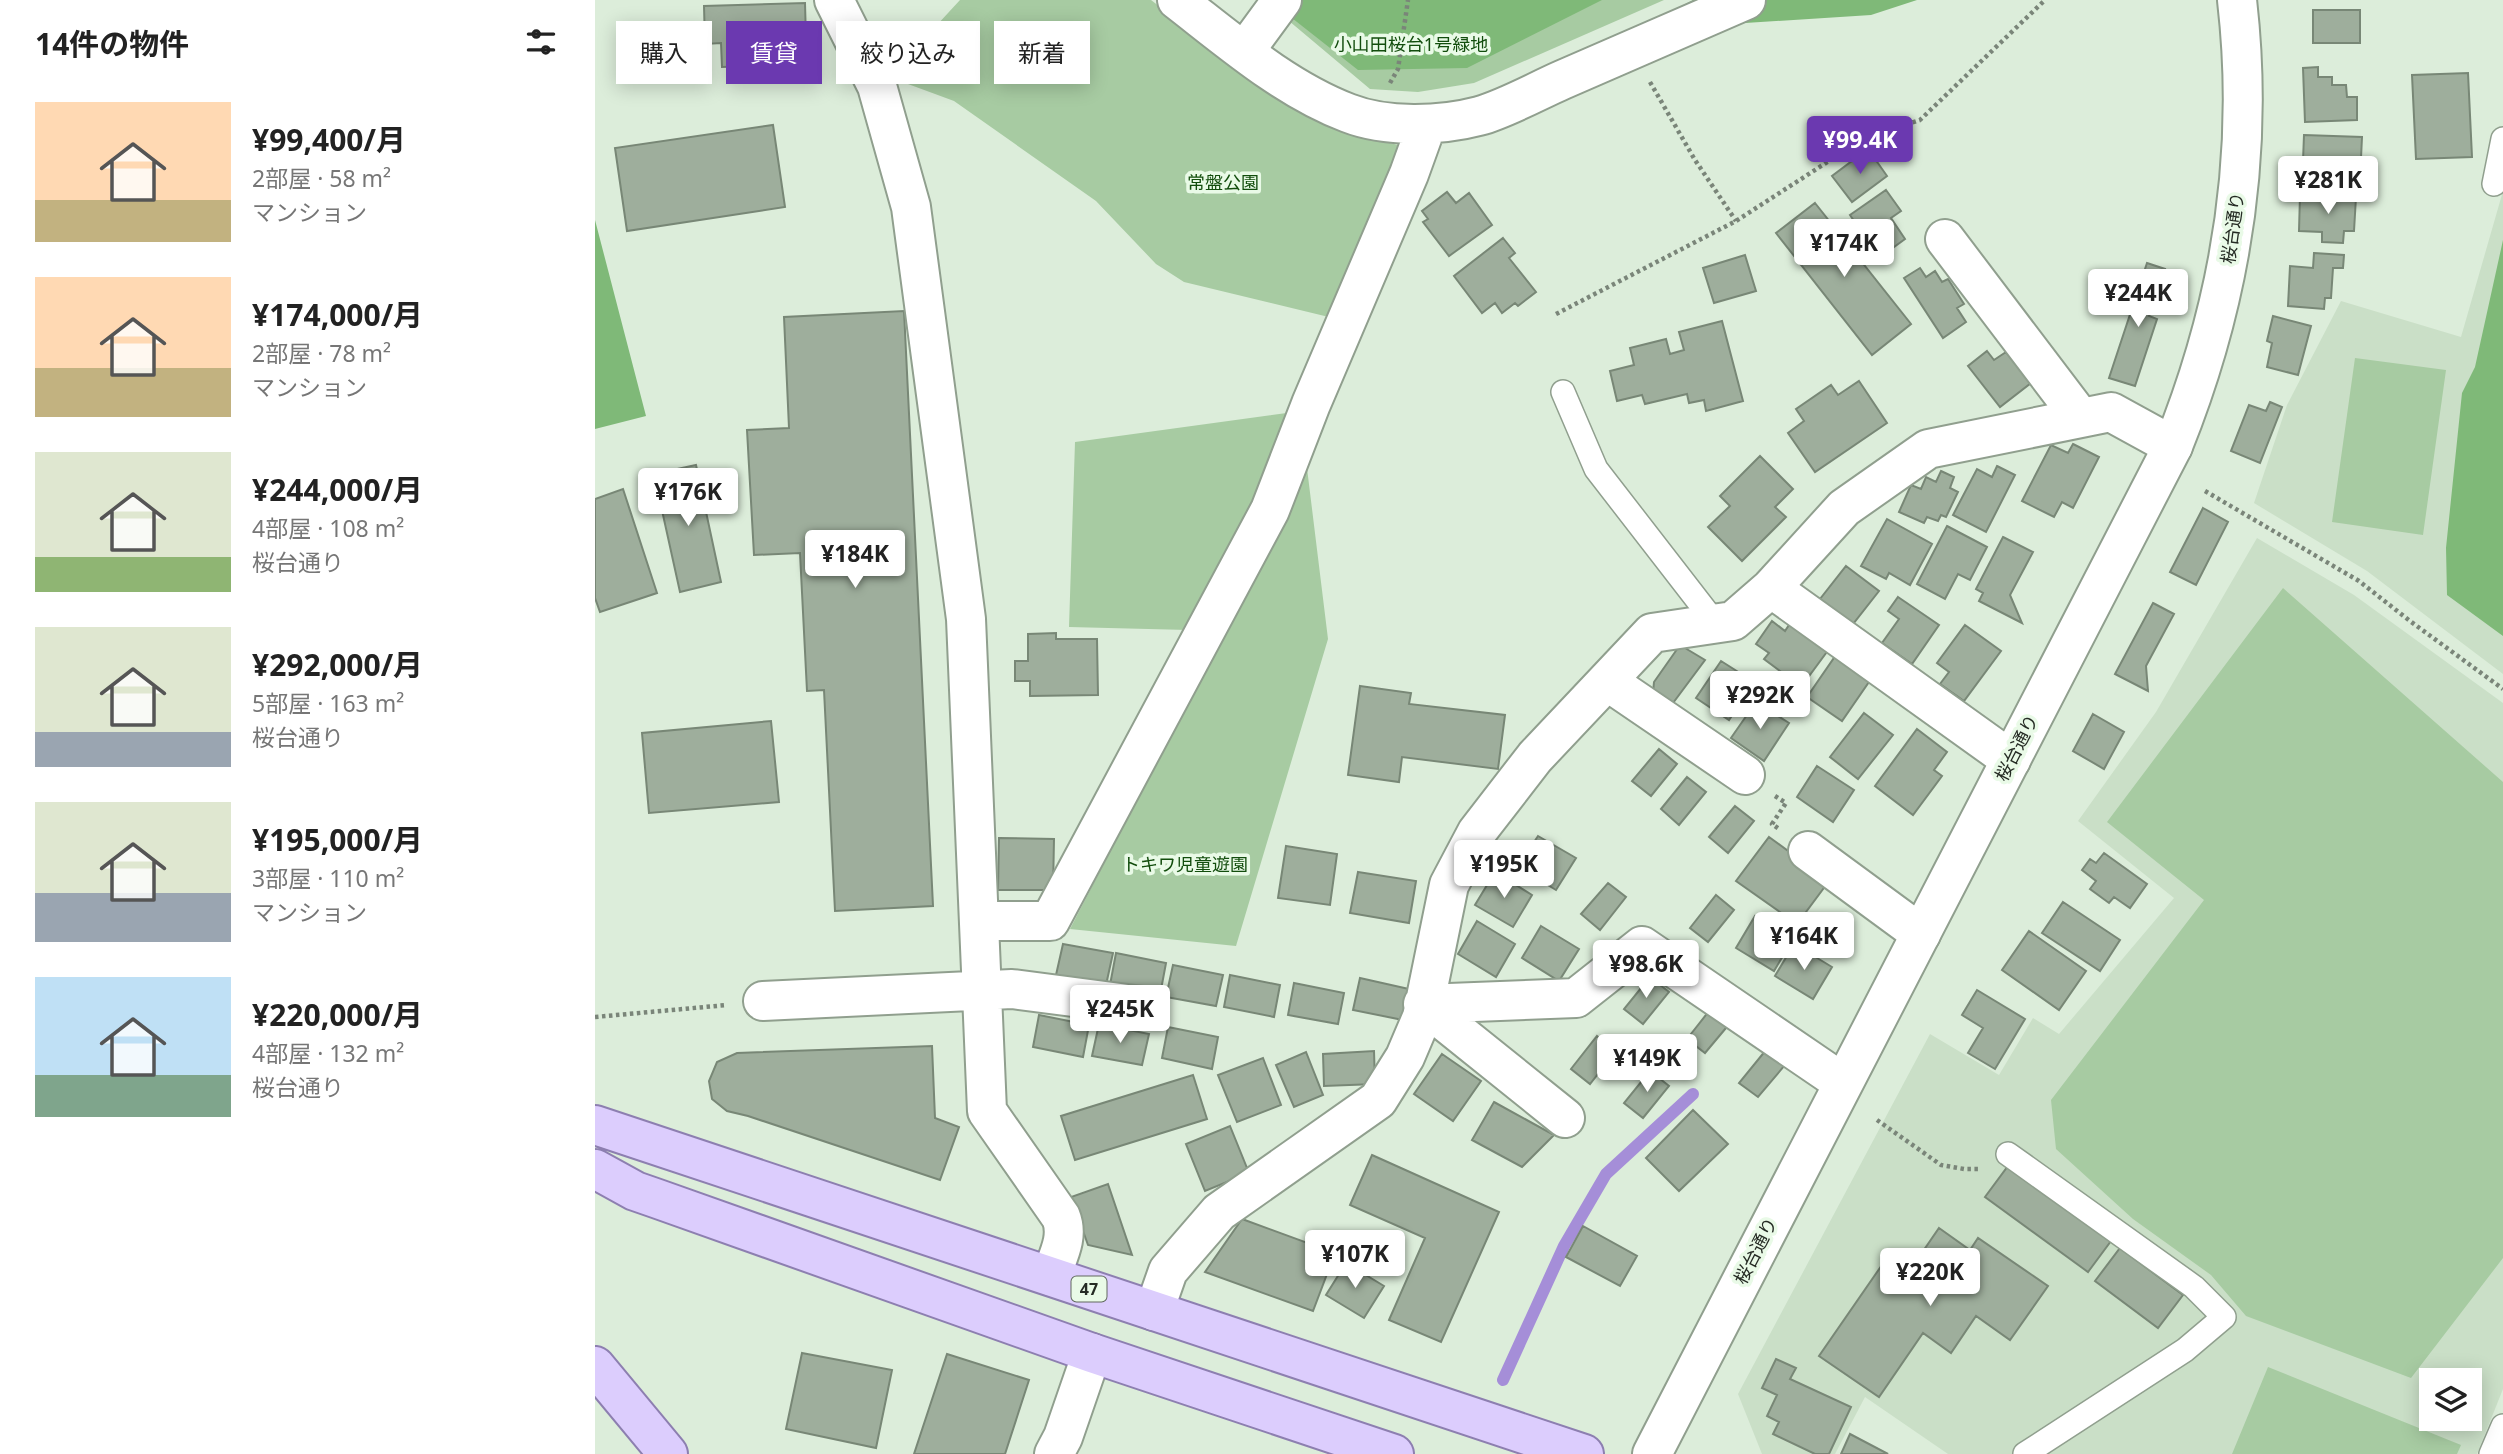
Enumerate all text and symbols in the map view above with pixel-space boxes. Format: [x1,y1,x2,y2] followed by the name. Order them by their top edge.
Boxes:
[616,21,712,84] chip: 購入
[726,21,822,84] chip: 賃貸
[836,21,980,84] chip: 絞り込み
[994,21,1090,84] chip: 新着
[35,23,189,64] text: 14件の物件
[522,23,560,61] icon: filters
[1334,32,1488,56] park label: 小山田桜台1号緑地
[1803,116,1917,176] pin: ¥99.4K
[252,119,406,160] text: ¥99,400/月
[1823,123,1897,155] text: ¥99.4K
[91,130,175,214] icon: home
[2279,156,2377,216] pin: ¥281K
[252,162,391,194] text: 2部屋 · 58 m²
[2294,163,2362,195] text: ¥281K
[1187,170,1259,194] park label: 常盤公園
[2215,191,2249,265] street label: 桜台通り
[252,196,367,228] text: マンション
[1795,219,1893,279] pin: ¥174K
[1810,226,1878,258] text: ¥174K
[2089,270,2187,329] pin: ¥244K
[2104,276,2172,308] text: ¥244K
[252,294,423,335] text: ¥174,000/月
[91,305,175,389] icon: home
[252,337,391,369] text: 2部屋 · 78 m²
[252,371,367,403] text: マンション
[639,468,737,528] pin: ¥176K
[252,469,423,510] text: ¥244,000/月
[654,475,722,507] text: ¥176K
[91,480,175,564] icon: home
[252,512,404,544] text: 4部屋 · 108 m²
[806,530,904,590] pin: ¥184K
[821,537,889,569] text: ¥184K
[252,546,344,578] text: 桜台通り
[252,644,423,685] text: ¥292,000/月
[91,655,175,739] icon: home
[1711,672,1809,731] pin: ¥292K
[1726,678,1794,710] text: ¥292K
[252,687,404,719] text: 5部屋 · 163 m²
[1989,710,2043,785] street label: 桜台通り
[252,721,344,753] text: 桜台通り
[252,819,423,860] text: ¥195,000/月
[91,830,175,914] icon: home
[1455,841,1553,900] pin: ¥195K
[1470,847,1538,879] text: ¥195K
[1122,852,1248,876] park label: トキワ児童遊園
[252,862,404,894] text: 3部屋 · 110 m²
[252,896,367,928] text: マンション
[1755,912,1853,972] pin: ¥164K
[1770,919,1838,951] text: ¥164K
[1589,940,1703,1000] pin: ¥98.6K
[1609,947,1683,979] text: ¥98.6K
[1071,986,1169,1045] pin: ¥245K
[1086,992,1154,1024] text: ¥245K
[252,994,423,1035] text: ¥220,000/月
[91,1005,175,1089] icon: home
[1598,1034,1696,1094] pin: ¥149K
[252,1037,404,1069] text: 4部屋 · 132 m²
[1613,1041,1681,1073] text: ¥149K
[252,1071,344,1103] text: 桜台通り
[1728,1213,1782,1288] street label: 桜台通り
[1306,1230,1404,1290] pin: ¥107K
[1321,1237,1389,1269] text: ¥107K
[1881,1248,1979,1308] pin: ¥220K
[1896,1255,1964,1287] text: ¥220K
[1071,1276,1107,1302] road number: 47
[2419,1368,2482,1431] map controls
[2419,1368,2482,1431] button: layers

